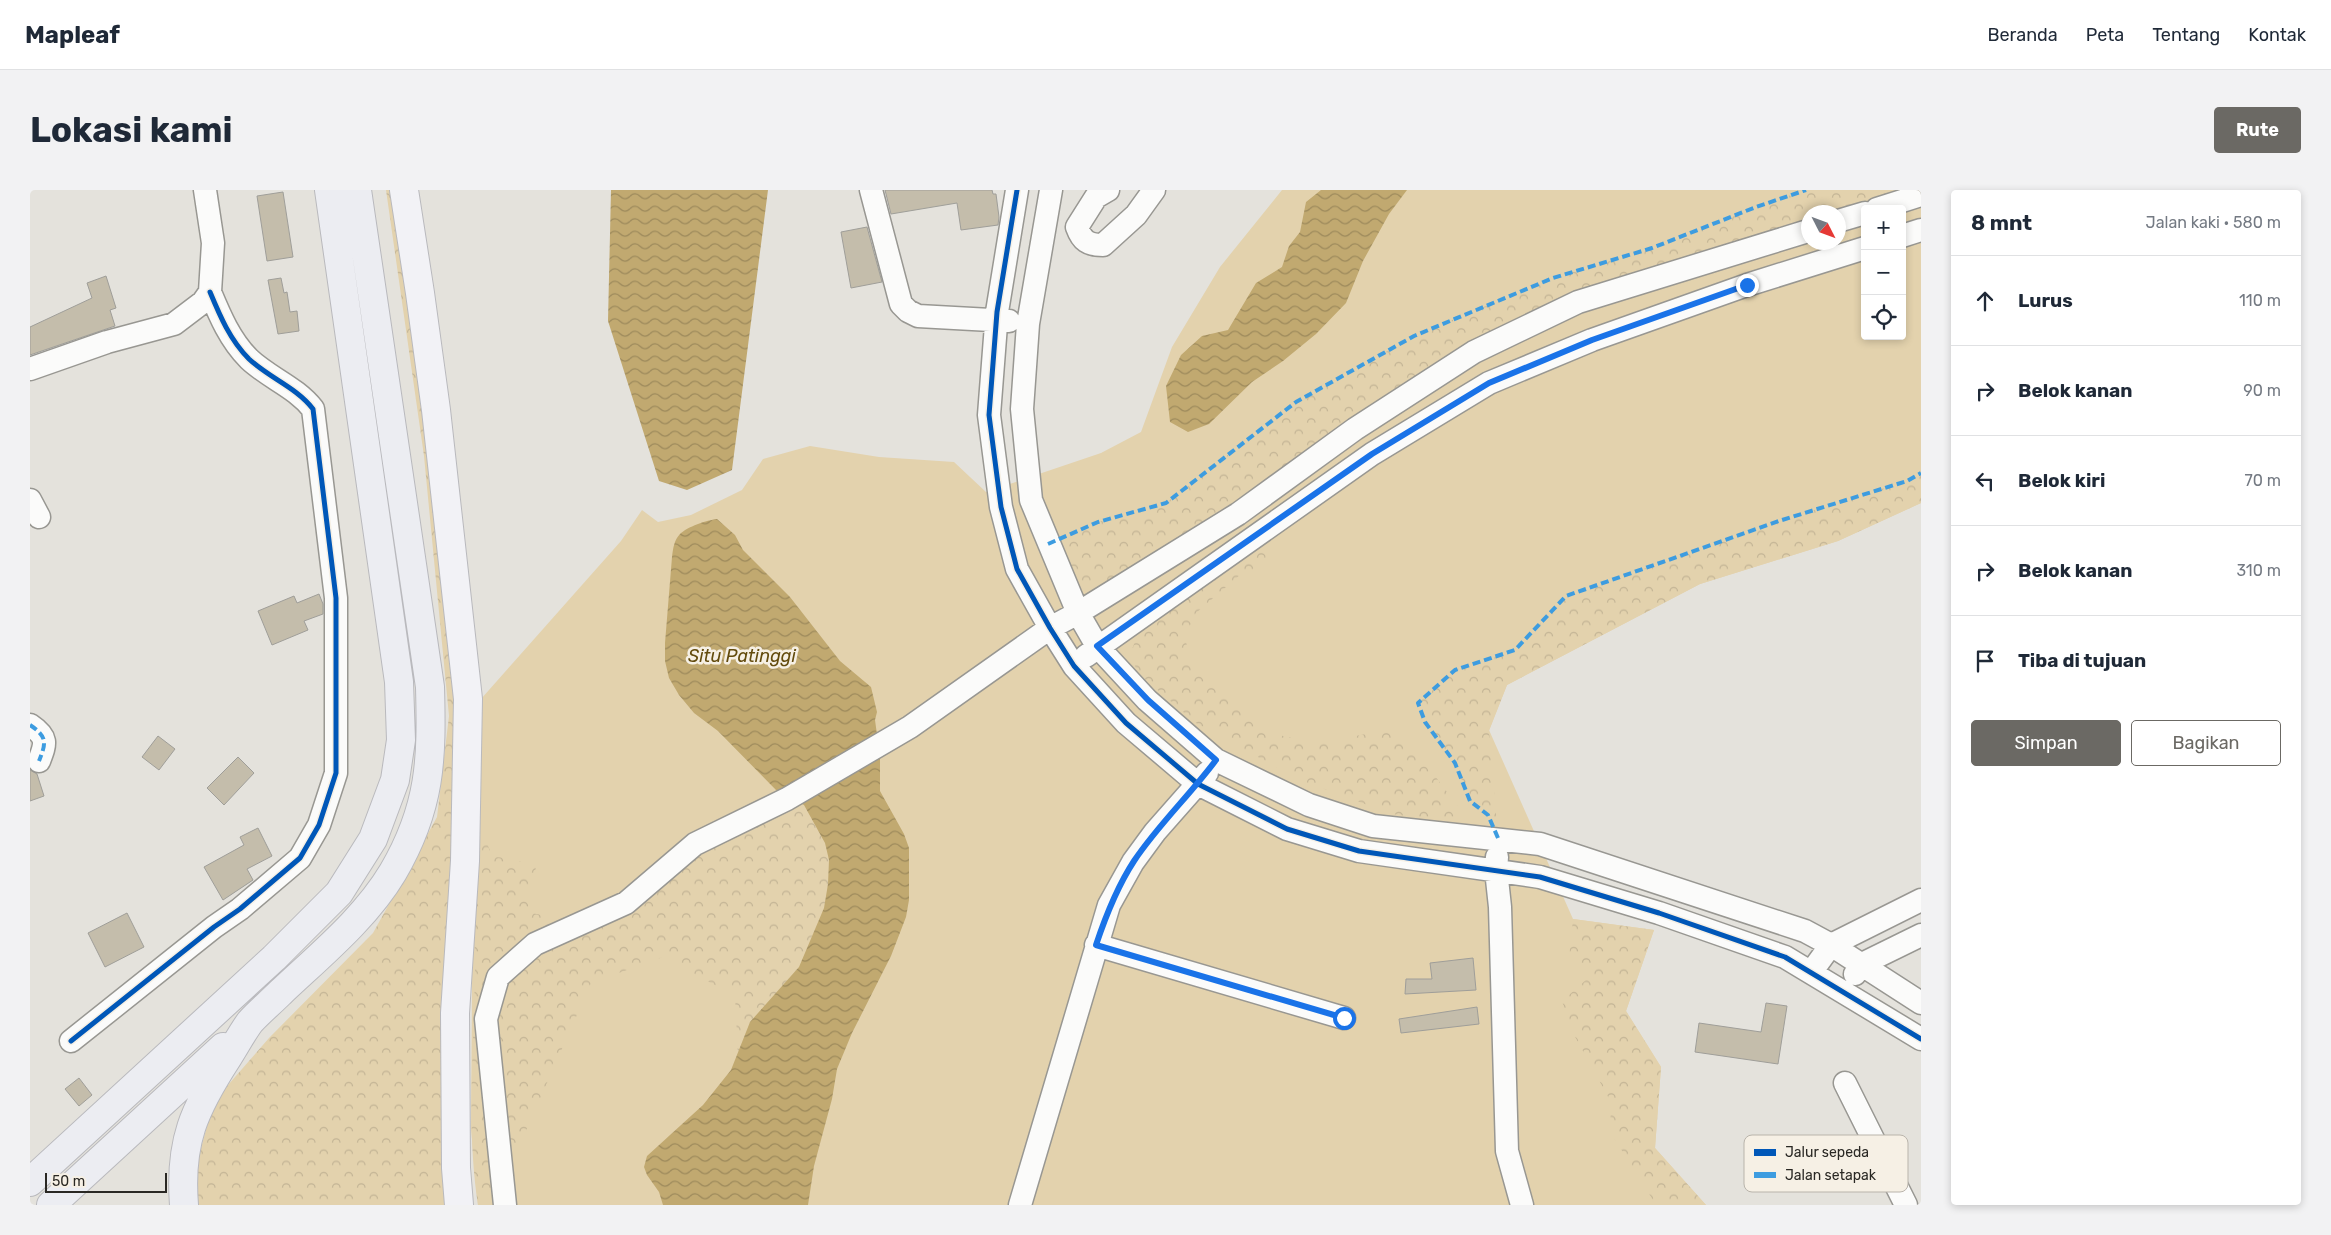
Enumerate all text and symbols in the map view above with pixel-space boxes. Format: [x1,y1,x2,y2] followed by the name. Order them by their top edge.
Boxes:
[25,21,120,49] text: Mapleaf
[1987,24,2058,46] text: Beranda
[2086,24,2124,46] text: Peta
[2152,24,2220,46] text: Tentang
[2248,24,2306,46] text: Kontak
[2214,107,2301,153] button: Rute
[30,109,233,151] text: Lokasi kami
[1801,205,1846,250] north arrow
[1861,205,1906,340] map controls
[1861,205,1906,250] button: +
[1971,210,2032,235] text: 8 mnt
[2146,213,2281,232] text: Jalan kaki · 580 m
[1861,250,1906,295] button: −
[1736,274,1759,297] route end
[1971,287,1999,315] icon: ahead
[2018,289,2073,312] text: Lurus
[2239,291,2281,310] text: 110 m
[1861,295,1906,340] button: locate
[1971,377,1999,405] icon: right
[2018,379,2133,402] text: Belok kanan
[2243,381,2281,400] text: 90 m
[1971,467,1999,495] icon: left
[2018,469,2105,492] text: Belok kiri
[2244,471,2281,490] text: 70 m
[1971,557,1999,585] icon: right
[2018,559,2133,582] text: Belok kanan
[2237,561,2281,580] text: 310 m
[688,645,797,667] water label: Situ Patinggi
[1971,647,1999,675] icon: arrive
[2018,649,2146,672] text: Tiba di tujuan
[1971,720,2121,766] button: Simpan
[2131,720,2281,766] button: Bagikan
[1333,1007,1356,1030] route start
[1744,1135,1908,1192] legend
[1785,1144,1869,1161] text: Jalur sepeda
[1785,1167,1877,1184] text: Jalan setapak
[45,1170,168,1193] scale bar
[52,1173,85,1190] text: 50 m

